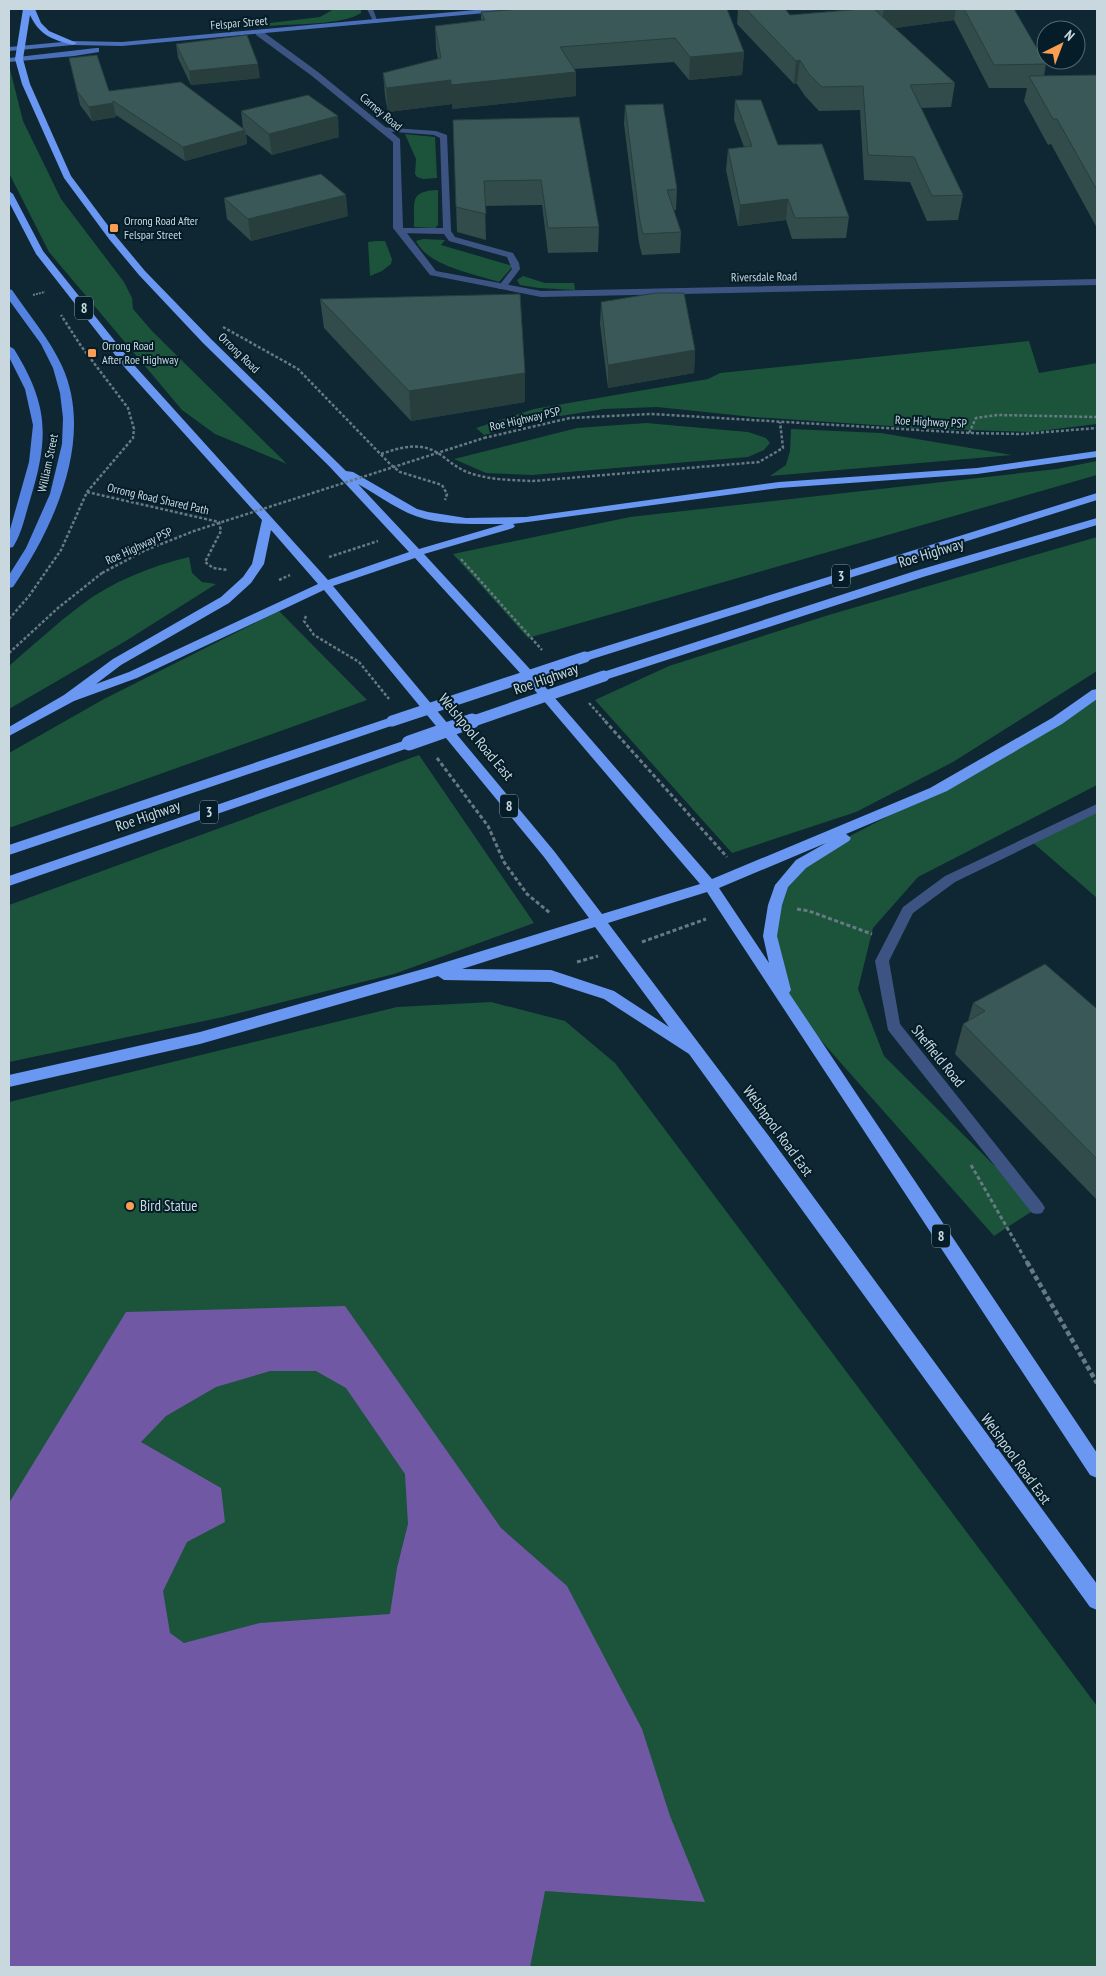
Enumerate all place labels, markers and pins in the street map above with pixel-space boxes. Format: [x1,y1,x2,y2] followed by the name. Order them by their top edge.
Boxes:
[124,213,199,242] place label: Orrong Road After Felspar Street
[108,222,120,234] marker: Orrong Road After Felspar Street
[102,338,179,367] place label: Orrong Road After Roe Highway
[86,347,98,359] marker: Orrong Road After Roe Highway
[140,1196,197,1215] place label: Bird Statue
[124,1200,136,1212] marker: Bird Statue

